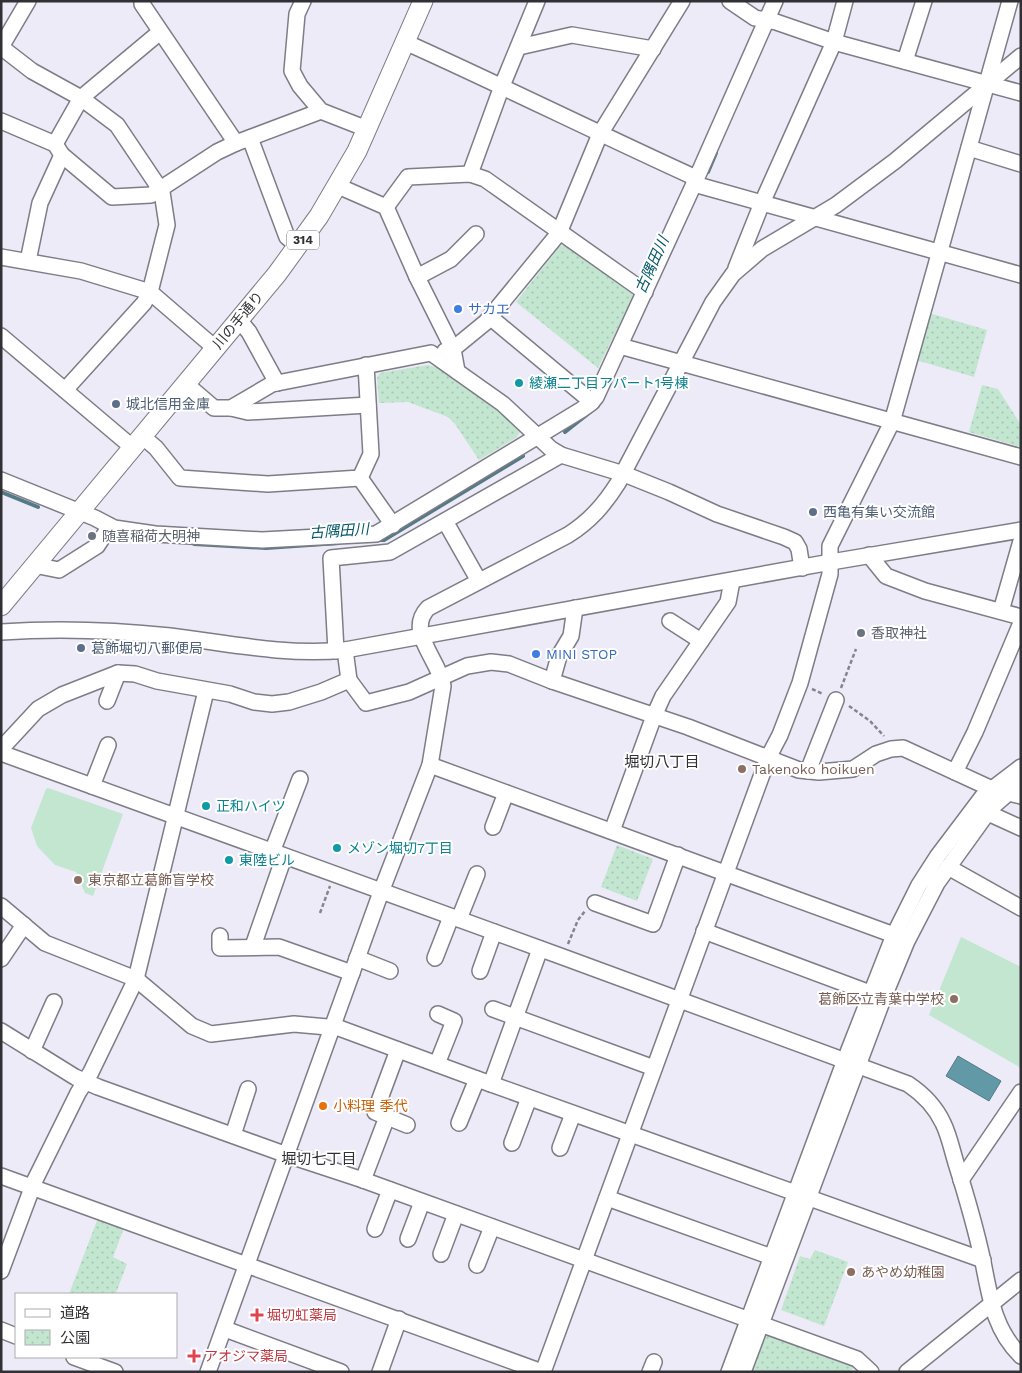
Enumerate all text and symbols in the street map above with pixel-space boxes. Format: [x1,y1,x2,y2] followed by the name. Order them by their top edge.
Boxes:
[287,230,319,250] road number: 314
[632,232,673,296] water label: 古隅田川
[209,288,267,352] street label: 川の手通り
[468,301,510,317] place label: サカエ
[452,303,464,315] marker: サカエ
[529,375,688,391] place label: 綾瀬二丁目アパート1号棟
[513,377,525,389] marker: 綾瀬二丁目アパート1号棟
[126,396,210,412] place label: 城北信用金庫
[110,398,122,410] marker: 城北信用金庫
[823,504,935,520] place label: 西亀有集い交流館
[807,506,819,518] marker: 西亀有集い交流館
[308,520,372,542] water label: 古隅田川
[102,528,200,544] place label: 随喜稲荷大明神
[86,530,98,542] marker: 随喜稲荷大明神
[871,625,927,641] place label: 香取神社
[855,627,867,639] marker: 香取神社
[91,640,203,656] place label: 葛飾堀切八郵便局
[75,642,87,654] marker: 葛飾堀切八郵便局
[546,646,617,662] place label: MINI STOP
[530,648,542,660] marker: MINI STOP
[624,753,700,771] district label: 堀切八丁目
[752,761,875,777] place label: Takenoko hoikuen
[736,763,748,775] marker: Takenoko hoikuen
[216,798,286,814] place label: 正和ハイツ
[200,800,212,812] marker: 正和ハイツ
[347,840,453,856] place label: メゾン堀切7丁目
[331,842,343,854] marker: メゾン堀切7丁目
[239,852,295,868] place label: 東陸ビル
[223,854,235,866] marker: 東陸ビル
[88,872,214,888] place label: 東京都立葛飾盲学校
[72,874,84,886] marker: 東京都立葛飾盲学校
[818,991,944,1007] place label: 葛飾区立青葉中学校
[948,993,960,1005] marker: 葛飾区立青葉中学校
[333,1098,408,1114] place label: 小料理 季代
[317,1100,329,1112] marker: 小料理 季代
[281,1150,357,1168] district label: 堀切七丁目
[861,1264,945,1280] place label: あやめ幼稚園
[845,1266,857,1278] marker: あやめ幼稚園
[15,1293,178,1358] legend
[60,1304,90,1322] text: 道路
[267,1307,337,1323] place label: 堀切虹薬局
[251,1309,263,1321] marker: 堀切虹薬局
[60,1329,90,1347] text: 公園
[204,1348,288,1364] place label: アオジマ薬局
[188,1350,200,1362] marker: アオジマ薬局

